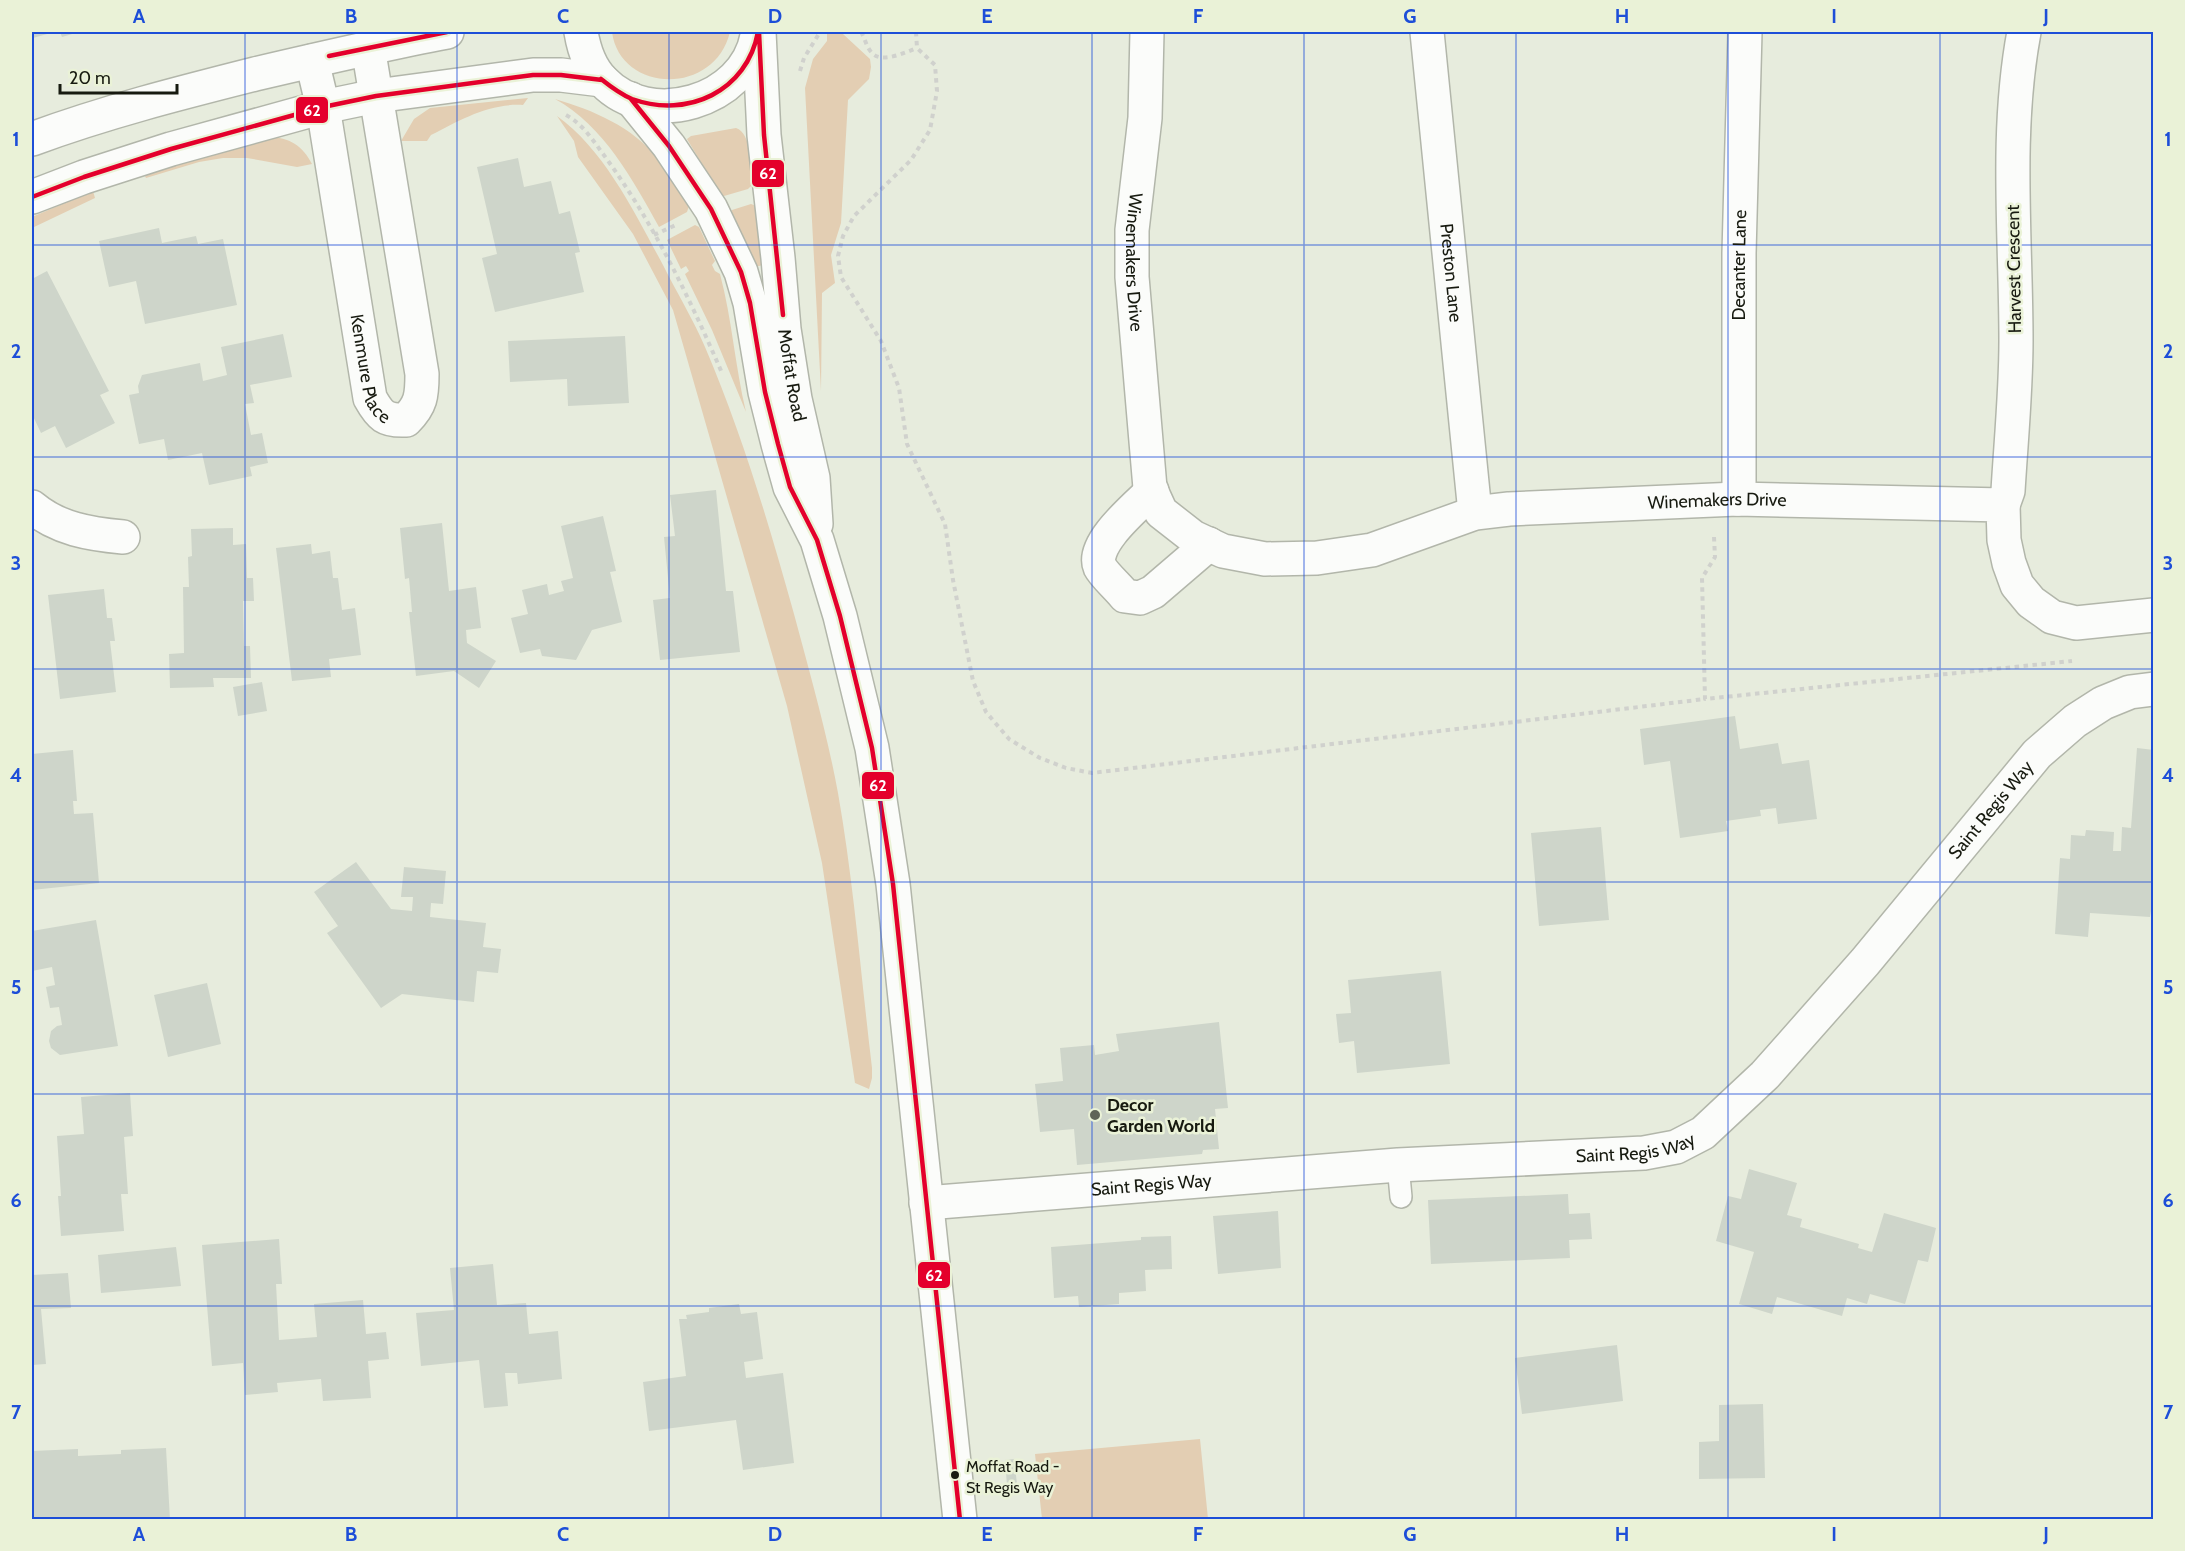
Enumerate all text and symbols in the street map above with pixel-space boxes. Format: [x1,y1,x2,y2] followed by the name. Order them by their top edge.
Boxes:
[133,4,146,28] text: A
[345,4,357,28] text: B
[557,4,569,28] text: C
[768,4,782,28] text: D
[981,4,993,28] text: E
[1193,4,1204,28] text: F
[1403,4,1417,28] text: G
[1615,4,1629,28] text: H
[1831,4,1837,28] text: I
[2042,4,2049,28] text: J
[60,57,177,95] scale bar
[69,67,111,89] text: 20 m
[295,96,329,124] line badge: 62
[303,101,321,120] text: 62
[12,127,20,151] text: 1
[2164,127,2172,151] text: 1
[751,159,785,188] line badge: 62
[759,164,777,183] text: 62
[1121,192,1148,332] street label: Winemakers Drive
[2002,204,2026,334] street label: Harvest Crescent
[1728,209,1751,321] street label: Decanter Lane
[1435,222,1467,323] street label: Preston Lane
[346,313,394,428] street label: Kenmure Place
[773,327,811,424] street label: Moffat Road
[11,339,21,363] text: 2
[2163,339,2173,363] text: 2
[1647,488,1787,514] street label: Winemakers Drive
[11,551,21,575] text: 3
[2163,551,2173,575] text: 3
[1944,756,2038,864] street label: Saint Regis Way
[10,763,22,787] text: 4
[2162,763,2174,787] text: 4
[861,771,895,800] line badge: 62
[869,776,887,795] text: 62
[11,975,21,999] text: 5
[2163,975,2173,999] text: 5
[1107,1094,1215,1137] place label: Decor Garden World
[1088,1108,1102,1122] marker: Decor Garden World
[1575,1128,1699,1167] street label: Saint Regis Way
[1090,1169,1213,1201] street label: Saint Regis Way
[10,1188,22,1212] text: 6
[2162,1188,2174,1212] text: 6
[917,1261,951,1289] line badge: 62
[925,1266,943,1285] text: 62
[11,1400,22,1424] text: 7
[2163,1400,2174,1424] text: 7
[966,1457,1060,1497] place label: Moffat Road - St Regis Way
[949,1469,961,1481] marker: Moffat Road - St Regis Way
[133,1522,146,1546] text: A
[345,1522,357,1546] text: B
[557,1522,569,1546] text: C
[768,1522,782,1546] text: D
[981,1522,993,1546] text: E
[1193,1522,1204,1546] text: F
[1403,1522,1417,1546] text: G
[1615,1522,1629,1546] text: H
[1831,1522,1837,1546] text: I
[2042,1522,2049,1546] text: J

